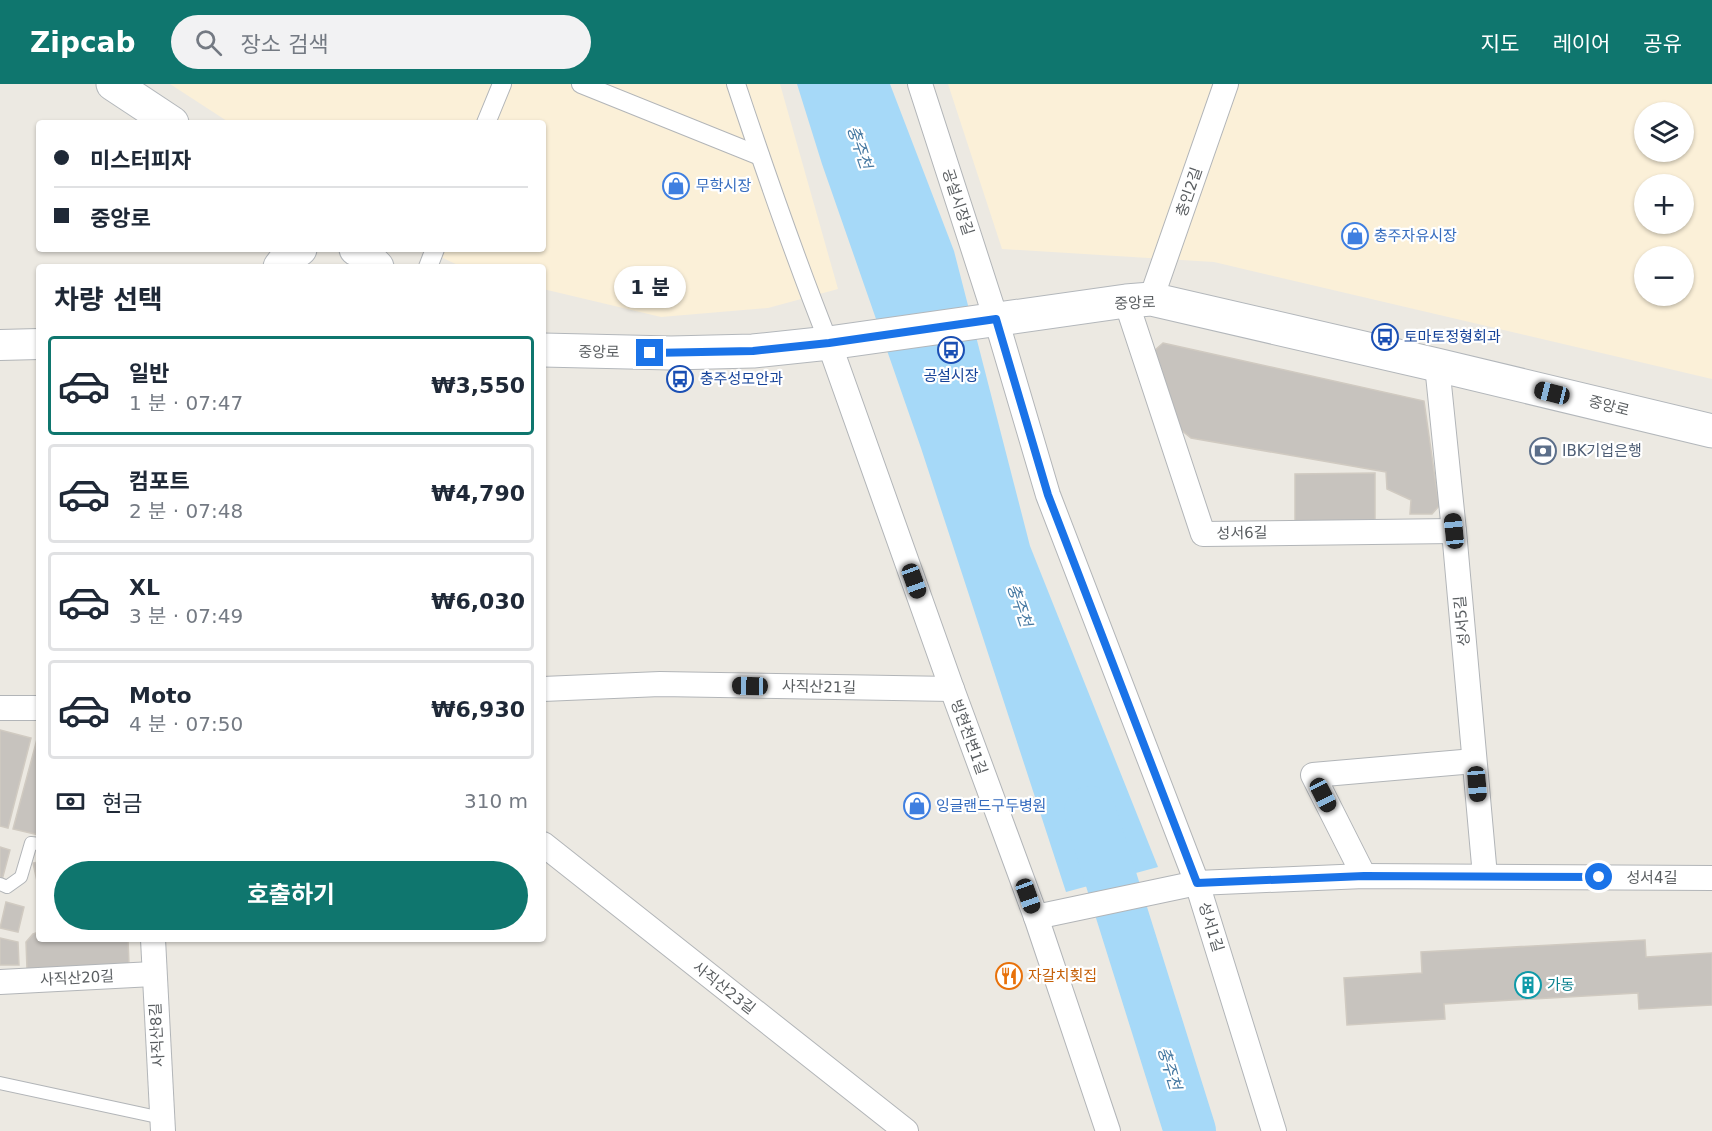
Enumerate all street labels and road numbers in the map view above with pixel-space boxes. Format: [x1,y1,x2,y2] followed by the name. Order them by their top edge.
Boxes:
[1172,165,1206,219] street label: 충인2길
[939,166,977,238] street label: 공설시장길
[1114,293,1156,313] street label: 중앙로
[578,343,620,361] street label: 중앙로
[1587,392,1631,420] street label: 중앙로
[1216,524,1268,542] street label: 성서6길
[1451,595,1473,647] street label: 성서5길
[782,677,856,697] street label: 사직산21길
[947,697,991,777] street label: 빙현천변1길
[1627,869,1677,887] street label: 성서4길
[1195,900,1227,954] street label: 성서1길
[689,958,759,1018] street label: 사직산23길
[39,967,115,989] street label: 사직산20길
[146,1002,168,1068] street label: 사직산8길

